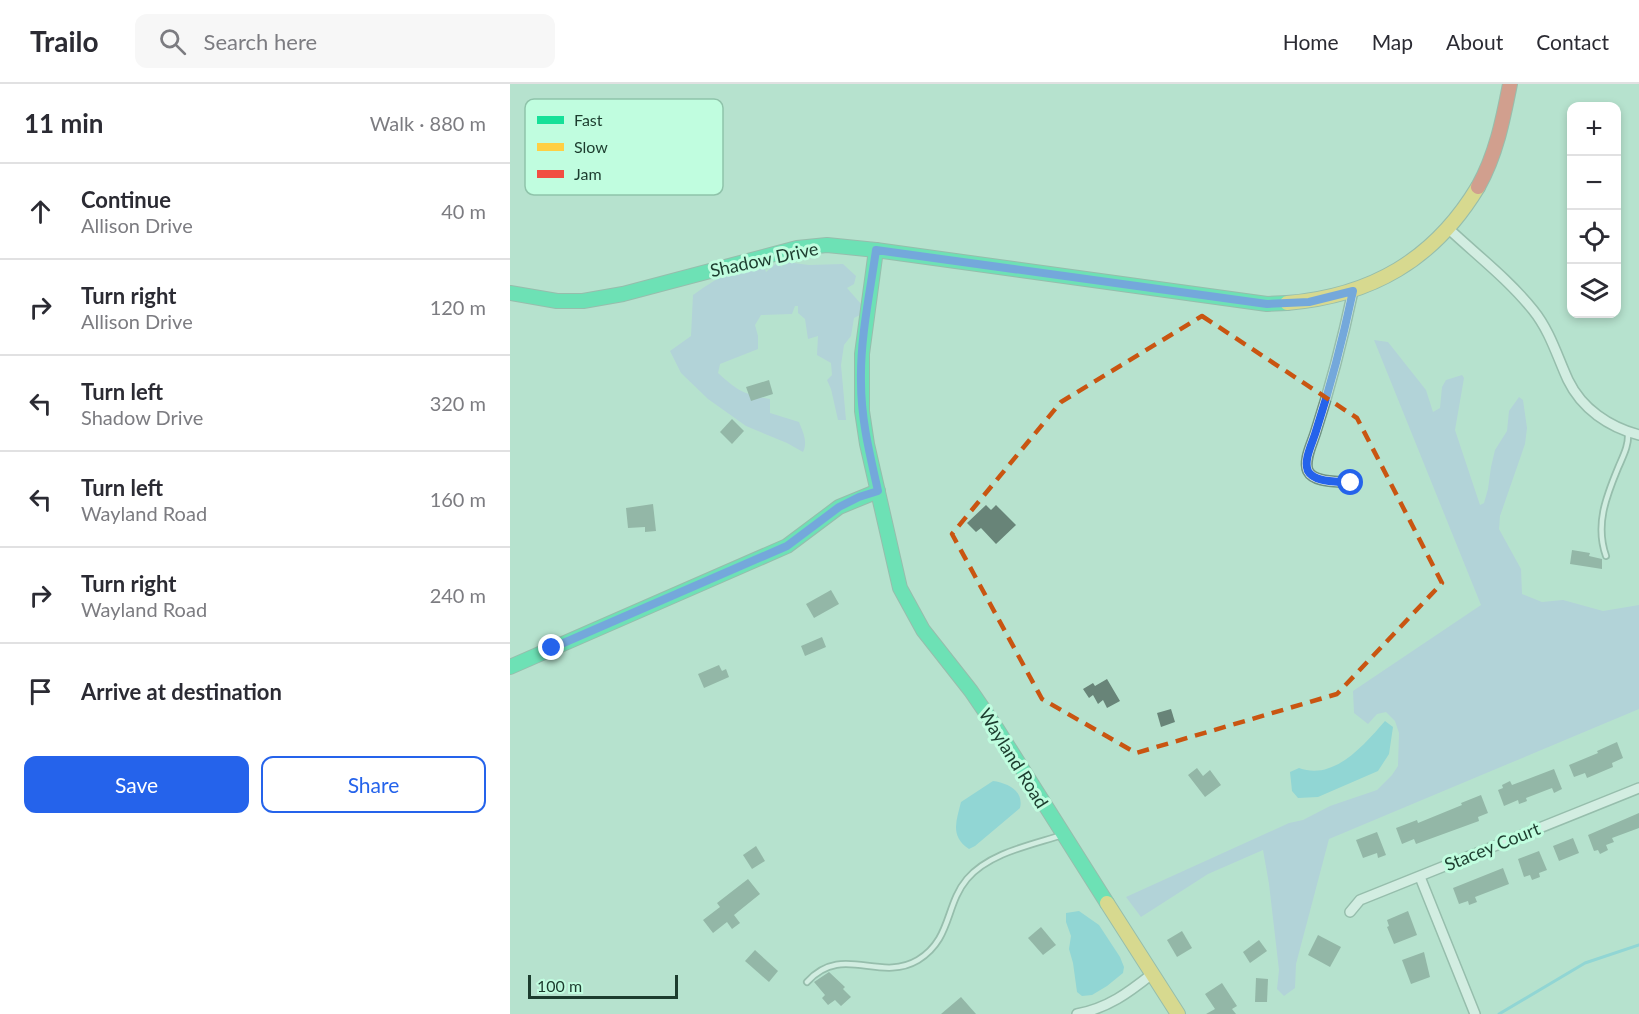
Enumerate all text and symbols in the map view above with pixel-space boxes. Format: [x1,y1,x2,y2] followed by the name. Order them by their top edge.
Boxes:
[135,14,555,68] search box
[30,24,99,58] text: Trailo
[156,25,189,58] icon: search
[204,28,317,55] text: Search here
[1283,29,1339,54] text: Home
[1372,29,1413,54] text: Map
[1446,29,1503,54] text: About
[1536,29,1609,54] text: Contact
[525,99,723,195] legend
[1567,102,1621,318] map controls
[1567,102,1621,156] button: +
[24,107,104,139] text: 11 min
[574,110,603,129] text: Fast
[370,111,486,135] text: Walk · 880 m
[574,137,608,156] text: Slow
[1567,156,1621,210] button: −
[574,164,602,183] text: Jam
[81,186,171,213] text: Continue
[24,195,57,228] icon: ahead
[441,199,486,223] text: 40 m
[1567,210,1621,264] button: locate
[81,213,193,237] text: Allison Drive
[708,237,820,281] street label: Shadow Drive
[1567,264,1621,318] button: layers
[81,282,176,309] text: Turn right
[24,291,57,324] icon: right
[430,295,486,319] text: 120 m
[81,309,193,333] text: Allison Drive
[81,378,163,405] text: Turn left
[24,387,57,420] icon: left
[430,391,486,415] text: 320 m
[81,405,203,429] text: Shadow Drive
[1337,469,1363,495] route start
[81,474,163,501] text: Turn left
[24,483,57,516] icon: left
[430,487,486,511] text: 160 m
[81,501,207,525] text: Wayland Road
[81,570,176,597] text: Turn right
[24,579,57,612] icon: right
[430,583,486,607] text: 240 m
[81,597,207,621] text: Wayland Road
[538,634,564,660] route end
[24,675,57,708] icon: arrive
[81,678,282,705] text: Arrive at destination
[975,704,1053,812] street label: Wayland Road
[24,756,249,813] button: Save
[261,756,486,813] button: Share
[1441,817,1543,875] street label: Stacey Court
[528,972,678,1000] scale bar
[537,976,582,995] text: 100 m

